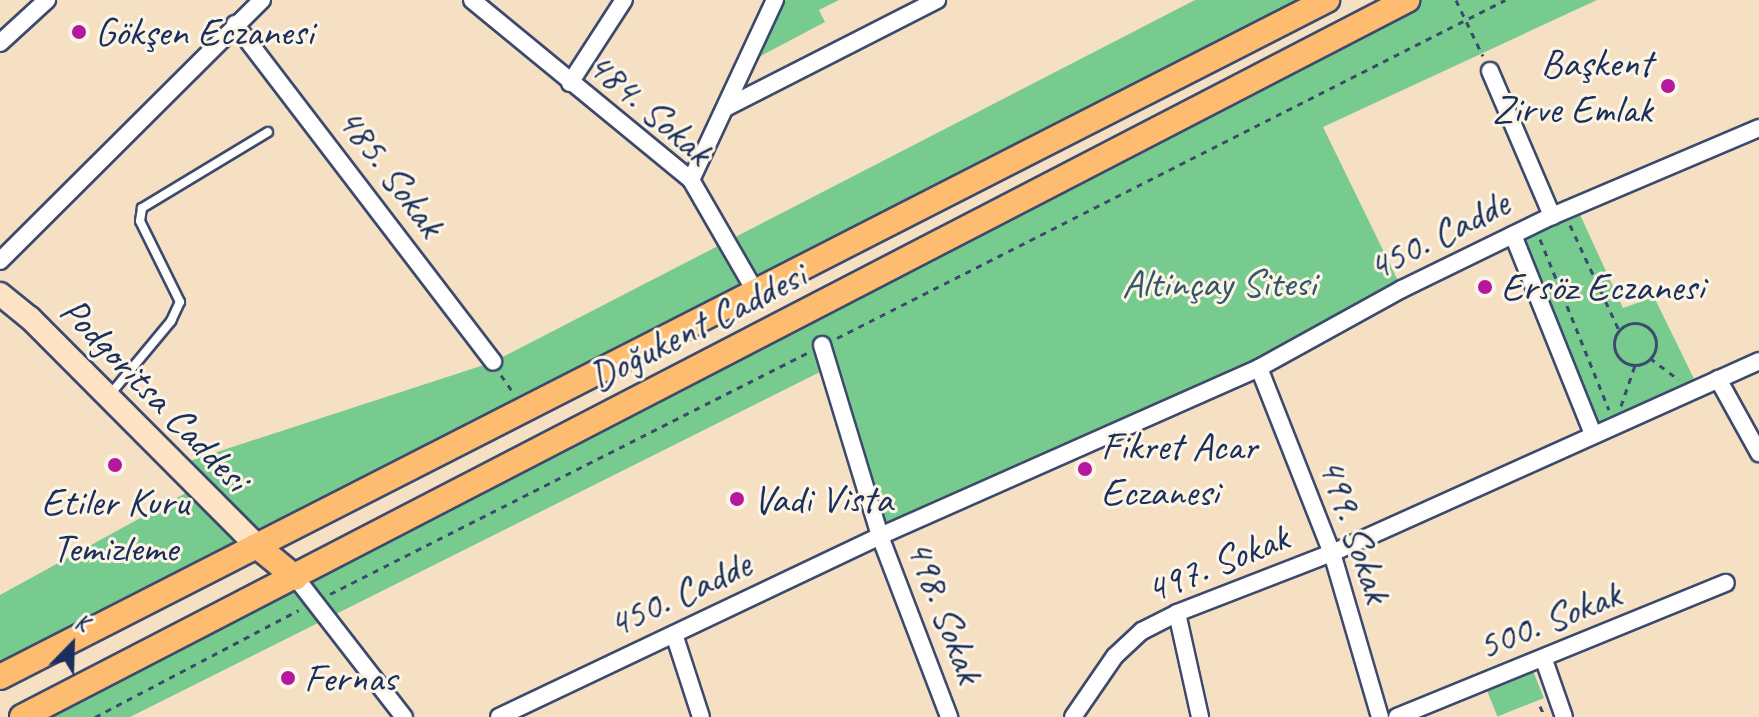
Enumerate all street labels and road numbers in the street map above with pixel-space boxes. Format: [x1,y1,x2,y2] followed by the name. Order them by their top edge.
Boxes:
[578,41,722,175] street label: 484. Sokak
[327,98,455,246] street label: 485. Sokak
[1359,179,1517,291] street label: 450. Cadde
[580,251,814,401] street label: Doğukent Caddesi
[50,286,260,502] street label: Podgoritsa Caddesi
[1308,451,1402,609] street label: 499. Sokak
[1138,513,1296,613] street label: 497. Sokak
[896,532,994,690] street label: 498. Sokak
[600,540,758,648] street label: 450. Cadde
[1470,570,1628,670] street label: 500. Sokak

